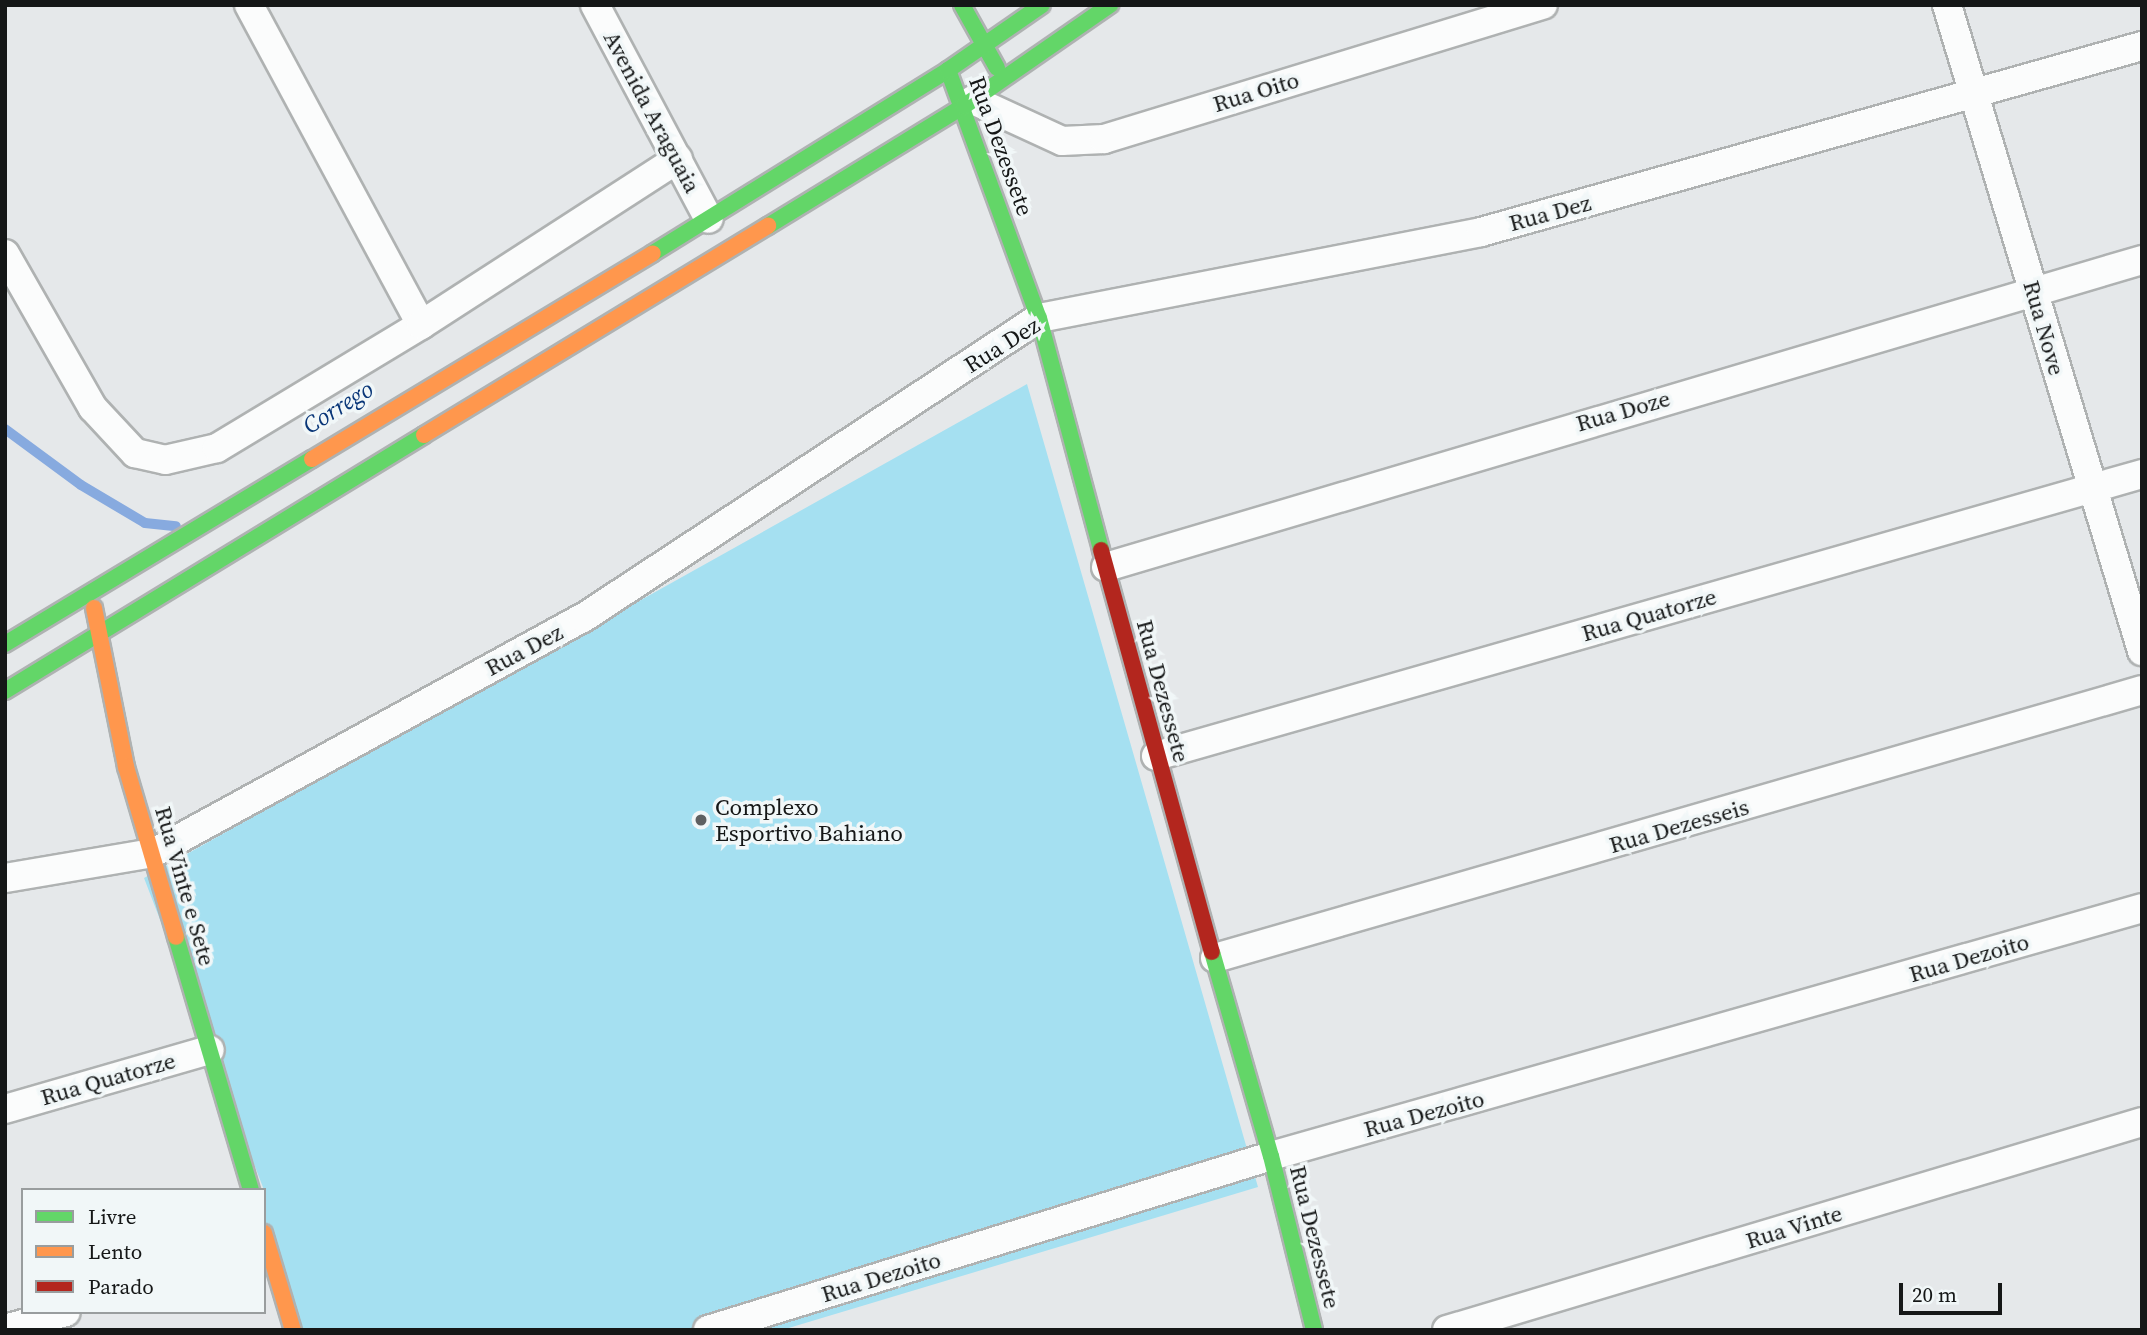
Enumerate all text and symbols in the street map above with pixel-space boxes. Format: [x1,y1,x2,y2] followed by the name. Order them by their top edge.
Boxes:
[598,26,706,198] street label: Avenida Araguaia
[1210,66,1302,118] street label: Rua Oito
[963,73,1039,219] street label: Rua Dezessete
[1506,189,1594,237] street label: Rua Dez
[2017,277,2071,379] street label: Rua Nove
[959,311,1045,379] street label: Rua Dez
[298,374,378,440] water label: Corrego
[1573,384,1673,438] street label: Rua Doze
[1579,583,1719,647] street label: Rua Quatorze
[1131,617,1195,765] street label: Rua Dezessete
[481,618,567,682] street label: Rua Dez
[715,793,903,847] place label: Complexo Esportivo Bahiano
[1606,793,1752,859] street label: Rua Dezesseis
[149,803,221,969] street label: Rua Vinte e Sete
[693,812,709,828] marker: Complexo Esportivo Bahiano
[1906,928,2032,988] street label: Rua Dezoito
[38,1047,178,1111] street label: Rua Quatorze
[1361,1085,1487,1143] street label: Rua Dezoito
[1284,1163,1346,1311] street label: Rua Dezessete
[21,1188,266,1314] legend
[1742,1199,1846,1255] street label: Rua Vinte
[88,1202,136,1231] text: Livre
[88,1237,142,1266] text: Lento
[818,1246,944,1308] street label: Rua Dezoito
[1902,1268,2005,1312] scale bar
[88,1272,154,1301] text: Parado
[1912,1280,1957,1309] text: 20 m

